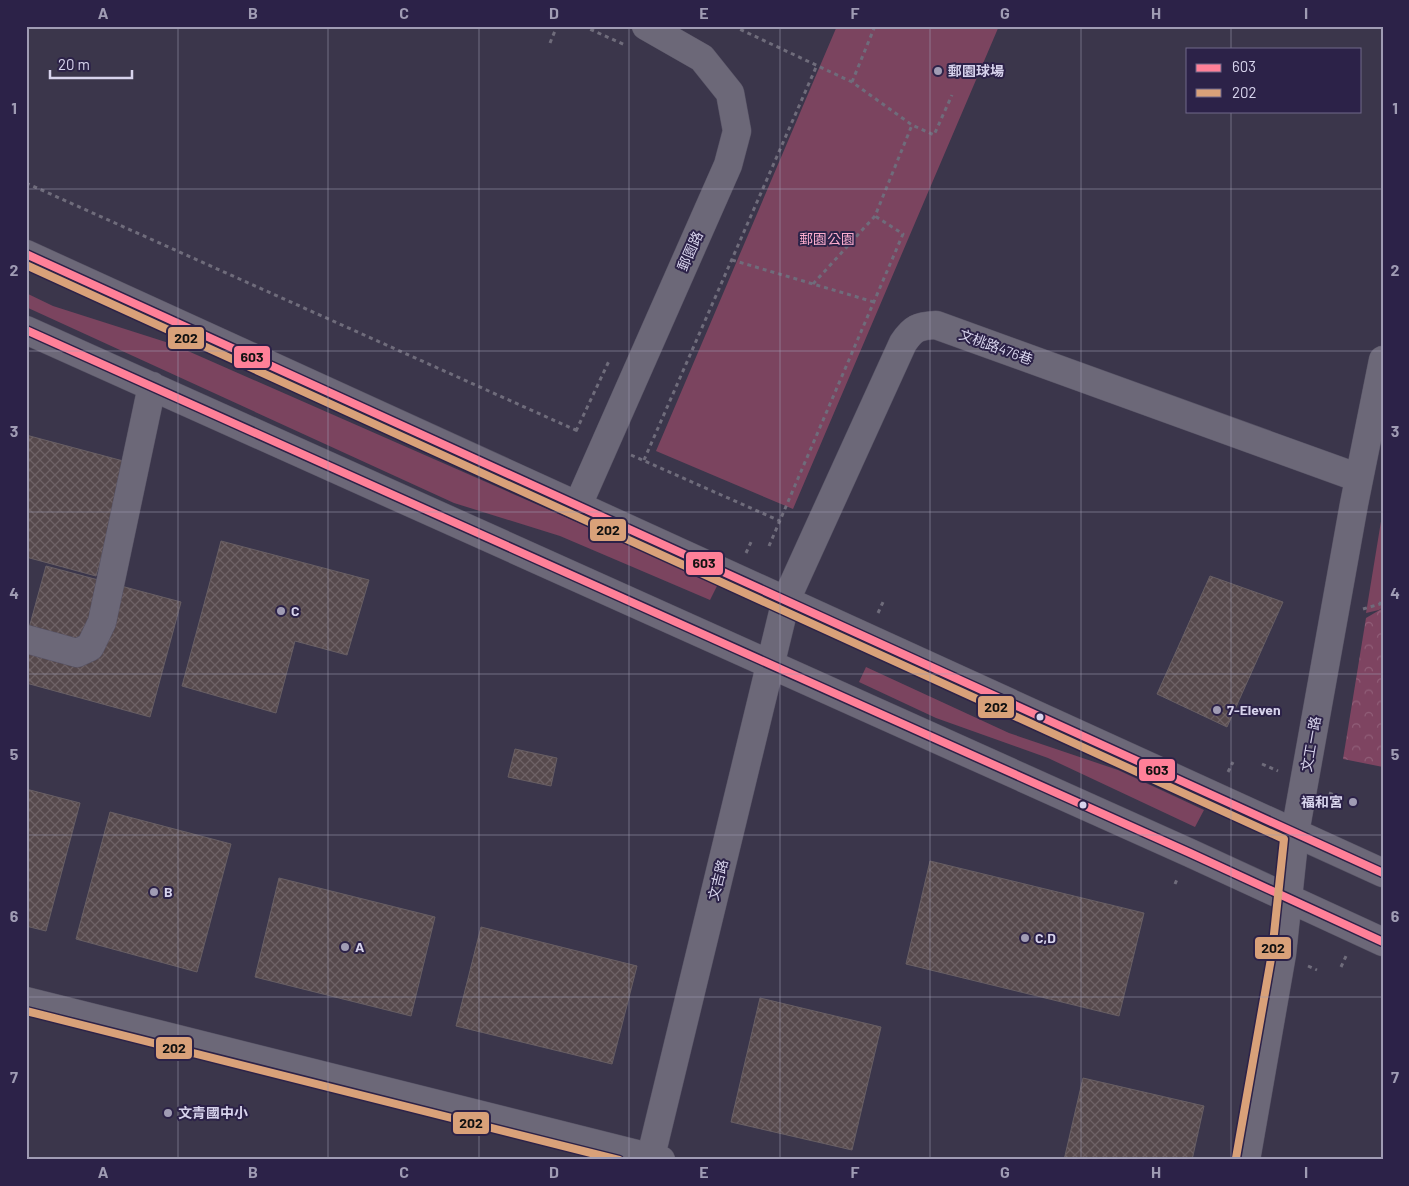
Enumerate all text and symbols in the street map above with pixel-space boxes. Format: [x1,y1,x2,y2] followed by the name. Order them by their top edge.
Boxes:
[98,3,109,22] text: A
[248,3,258,22] text: B
[399,3,409,22] text: C
[549,3,559,22] text: D
[699,3,709,22] text: E
[851,3,860,22] text: F
[1000,3,1010,22] text: G
[1151,3,1161,22] text: H
[1304,3,1308,22] text: I
[50,48,132,80] scale bar
[1186,48,1362,112] legend
[58,55,90,73] text: 20 m
[1232,57,1256,75] text: 603
[948,62,1004,79] place label: 郵園球場
[932,65,944,77] marker: 郵園球場
[1232,83,1257,101] text: 202
[11,98,17,117] text: 1
[1392,98,1398,117] text: 1
[673,228,706,273] street label: 郵園路
[799,230,855,247] park label: 郵園公園
[10,260,19,279] text: 2
[1391,260,1400,279] text: 2
[957,325,1035,368] street label: 文桃路476巷
[167,326,205,350] line badge: 202
[174,329,198,346] text: 202
[233,345,271,369] line badge: 603
[240,348,264,365] text: 603
[10,421,18,440] text: 3
[1391,421,1399,440] text: 3
[589,518,627,542] line badge: 202
[596,521,620,538] text: 202
[685,551,724,576] line badge: 603
[692,554,716,571] text: 603
[9,583,19,602] text: 4
[1390,583,1400,602] text: 4
[291,602,300,619] place label: C
[275,605,287,617] marker: C
[977,695,1015,719] line badge: 202
[984,698,1008,715] text: 202
[1227,701,1281,718] place label: 7-Eleven
[1211,704,1223,716] marker: 7-Eleven
[1035,712,1045,722] unlabelled marker
[1297,715,1324,773] street label: 文工一路
[10,744,19,763] text: 5
[1391,744,1400,763] text: 5
[1138,758,1176,782] line badge: 603
[1145,761,1169,778] text: 603
[1301,793,1343,810] place label: 福和宮
[1347,796,1359,808] marker: 福和宮
[1078,800,1088,810] unlabelled marker
[704,857,731,902] street label: 文吉路
[164,883,173,900] place label: B
[148,886,160,898] marker: B
[10,906,19,925] text: 6
[1391,906,1400,925] text: 6
[1035,929,1056,946] place label: C,D
[1019,932,1031,944] marker: C,D
[1254,936,1292,960] line badge: 202
[355,938,365,955] place label: A
[1261,939,1285,956] text: 202
[339,941,351,953] marker: A
[155,1036,193,1060] line badge: 202
[162,1039,186,1056] text: 202
[10,1067,18,1086] text: 7
[1391,1067,1399,1086] text: 7
[178,1104,248,1121] place label: 文青國中小
[162,1107,174,1119] marker: 文青國中小
[452,1111,490,1135] line badge: 202
[459,1114,483,1131] text: 202
[98,1162,109,1181] text: A
[248,1162,258,1181] text: B
[399,1162,409,1181] text: C
[549,1162,559,1181] text: D
[699,1162,709,1181] text: E
[851,1162,860,1181] text: F
[1000,1162,1010,1181] text: G
[1151,1162,1161,1181] text: H
[1304,1162,1308,1181] text: I

